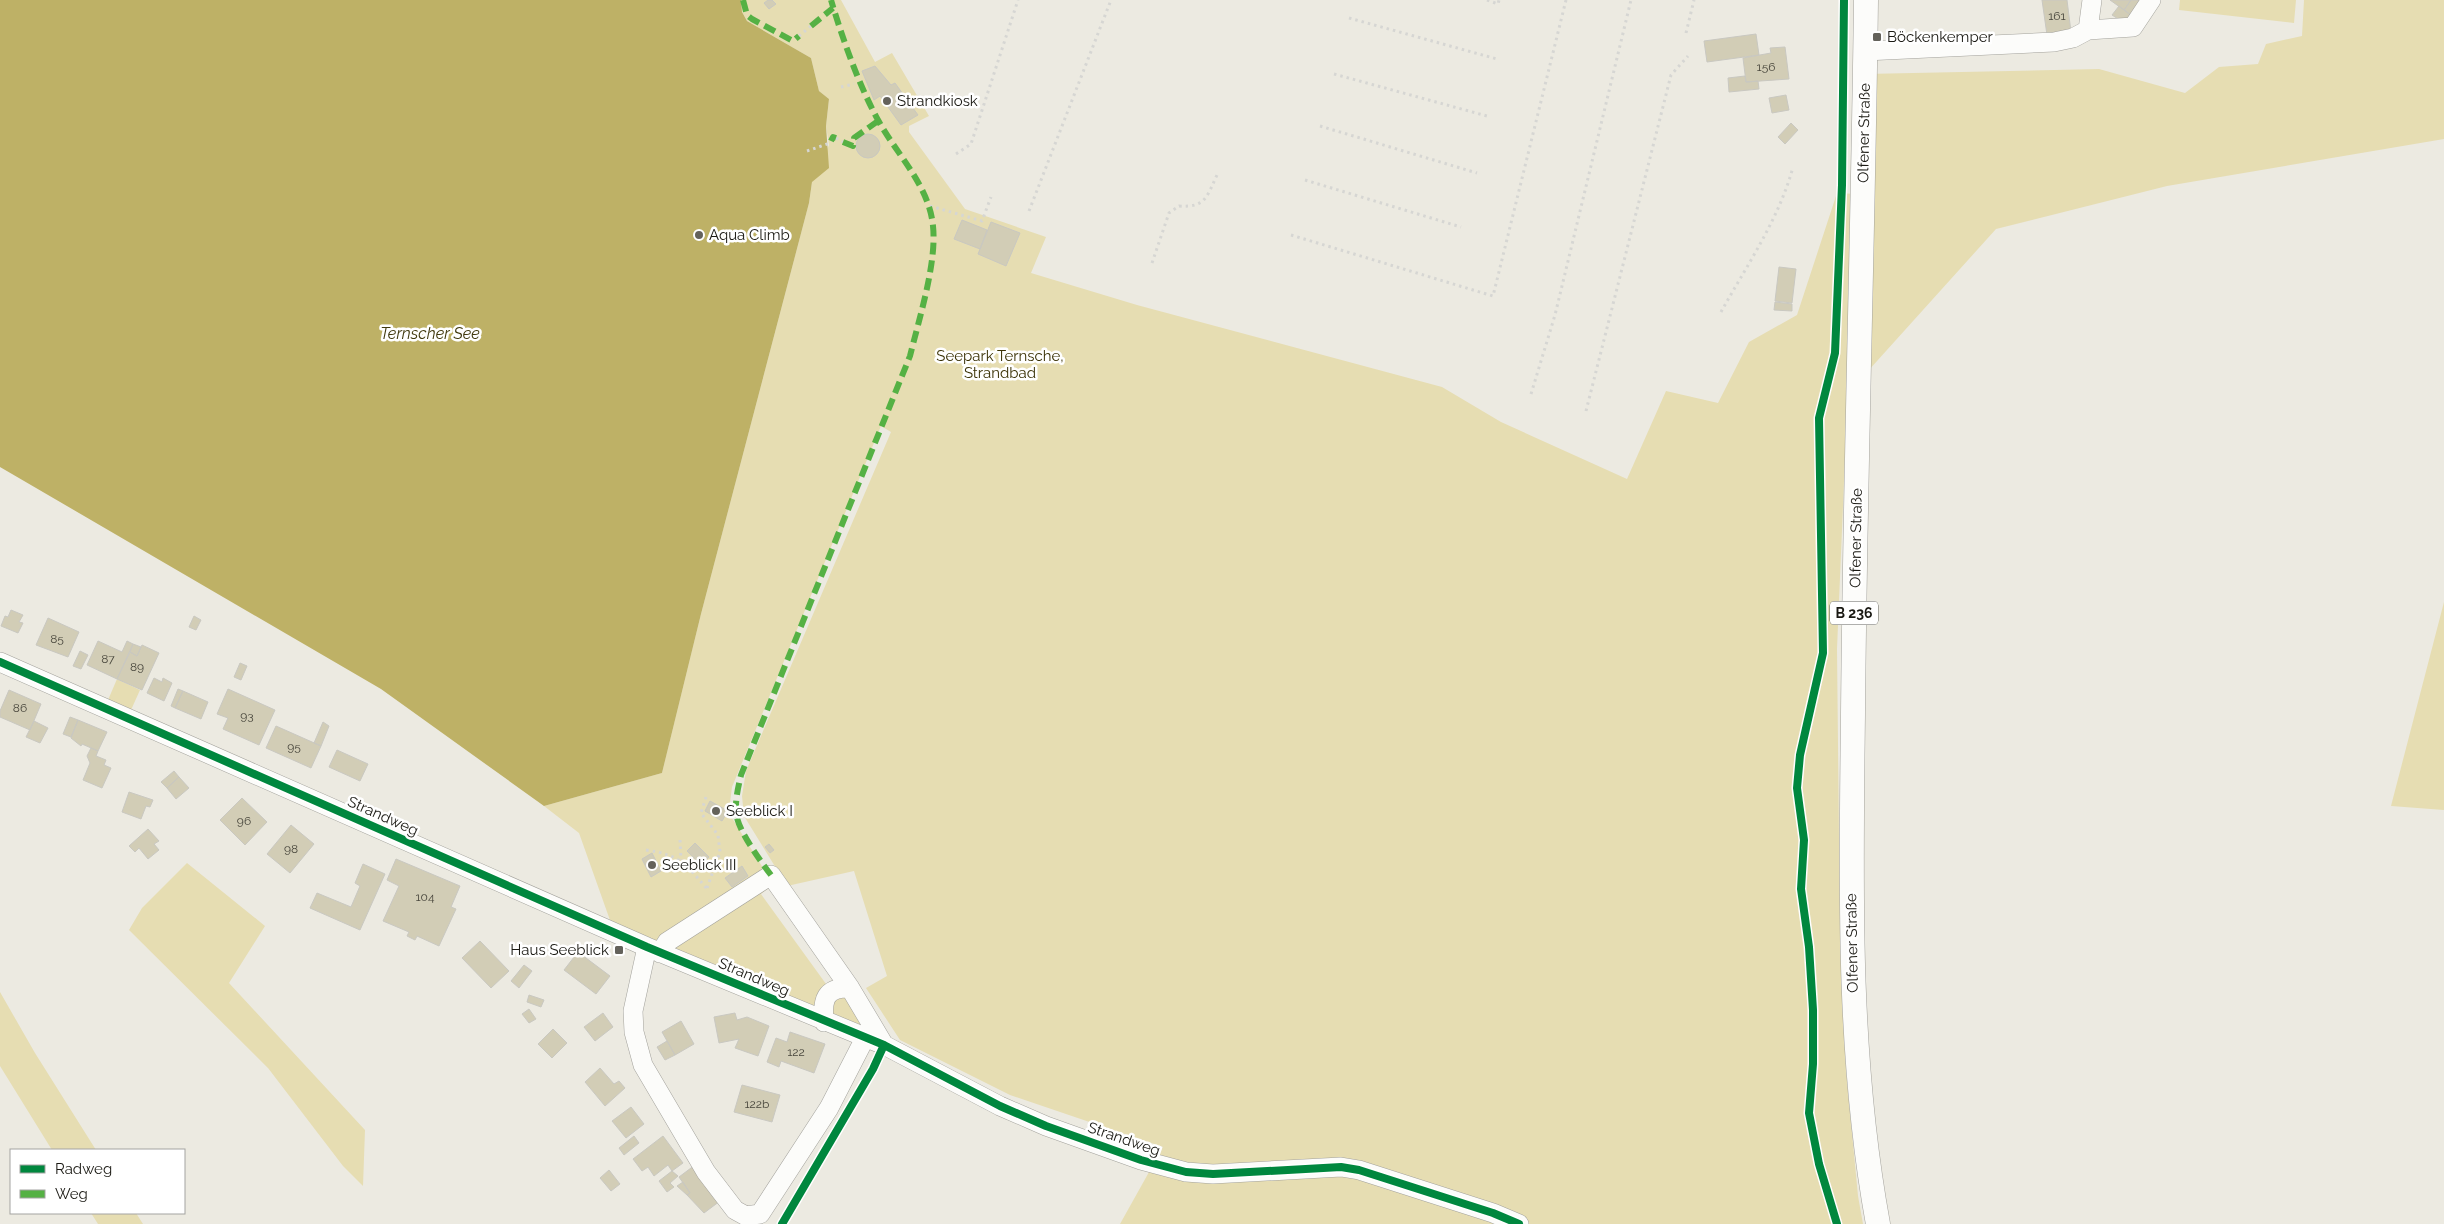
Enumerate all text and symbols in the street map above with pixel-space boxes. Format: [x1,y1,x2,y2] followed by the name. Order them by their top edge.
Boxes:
[2048,9,2066,23] house number: 161
[1887,28,1993,46] place label: Böckenkemper
[1871,31,1883,43] marker: Böckenkemper
[1757,60,1775,74] house number: 156
[1854,83,1874,183] street label: Olfener Straße
[897,92,978,110] place label: Strandkiosk
[881,95,893,107] marker: Strandkiosk
[709,226,790,244] place label: Aqua Climb
[693,229,705,241] marker: Aqua Climb
[380,324,480,343] water label: Ternscher See
[936,347,1064,382] park label: Seepark Ternsche, Strandbad
[1846,488,1866,588] street label: Olfener Straße
[1830,602,1878,624] road number: B 236
[50,632,64,646] house number: 85
[101,652,115,666] house number: 87
[130,660,144,674] house number: 89
[13,701,27,715] house number: 86
[240,709,254,723] house number: 93
[287,740,301,754] house number: 95
[345,792,421,840] street label: Strandweg
[726,802,793,820] place label: Seeblick I
[710,805,722,817] marker: Seeblick I
[237,814,251,828] house number: 96
[284,842,298,856] house number: 98
[662,856,737,874] place label: Seeblick III
[646,859,658,871] marker: Seeblick III
[415,890,435,904] house number: 104
[1842,893,1862,993] street label: Olfener Straße
[510,941,609,959] place label: Haus Seeblick
[613,944,625,956] marker: Haus Seeblick
[716,954,792,1000] street label: Strandweg
[787,1045,805,1059] house number: 122
[744,1097,770,1111] house number: 122b
[1085,1118,1163,1160] street label: Strandweg
[10,1149,185,1214] legend
[55,1160,112,1178] text: Radweg
[55,1185,88,1203] text: Weg

